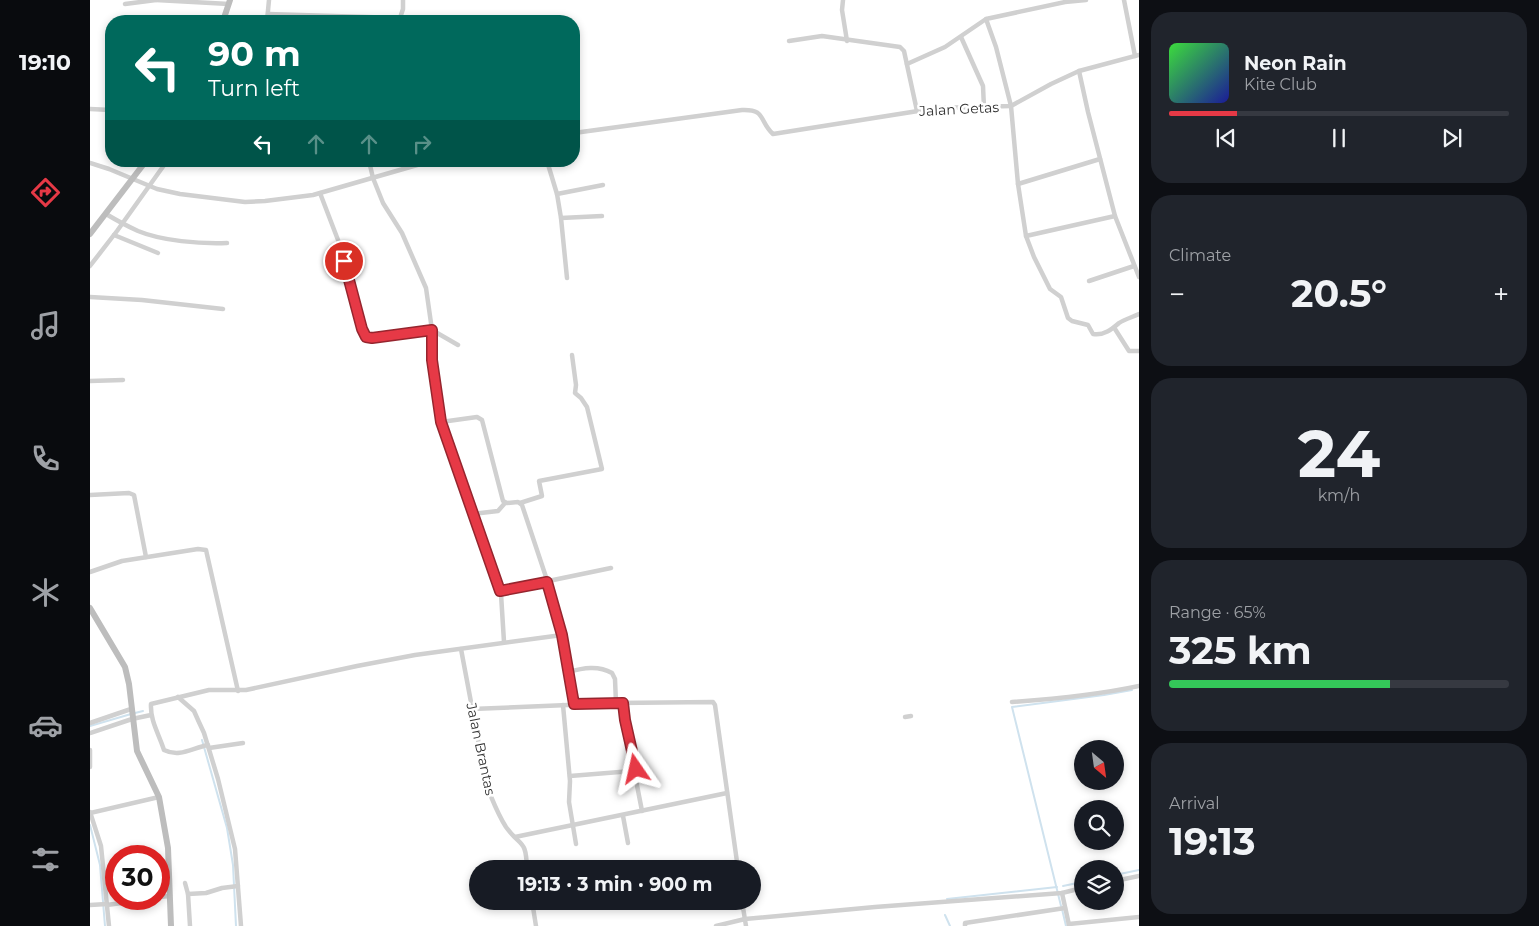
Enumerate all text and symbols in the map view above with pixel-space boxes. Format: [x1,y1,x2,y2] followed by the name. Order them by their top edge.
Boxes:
[208,32,301,75] text: 90 m
[125,35,190,100] icon: left
[19,49,71,76] text: 19:10
[1244,52,1347,75] text: Neon Rain
[208,75,300,102] text: Turn left
[1244,75,1317,94] text: Kite Club
[917,98,1000,120] street label: Jalan Getas
[1212,124,1240,152] icon: previous
[1325,124,1353,152] icon: pause
[1438,124,1466,152] icon: next
[249,130,277,158] icon: left
[302,130,330,158] icon: ahead
[355,130,383,158] icon: ahead
[408,130,436,158] icon: right
[28,175,63,210] icon: directions
[323,240,365,282] pin
[1169,246,1231,265] text: Climate
[330,247,358,275] icon: arrive
[1291,270,1387,317] text: 20.5°
[1169,277,1185,311] text: −
[1493,277,1509,311] text: +
[28,308,63,343] icon: music
[1298,414,1380,493] text: 24
[28,441,63,476] icon: phone
[1318,486,1360,505] text: km/h
[28,575,63,610] icon: climate
[1169,603,1266,622] text: Range · 65%
[1169,627,1312,674] text: 325 km
[462,700,500,797] street label: Jalan Brantas
[28,708,63,743] icon: car
[1074,740,1124,790] north arrow
[1074,740,1124,910] map controls
[609,742,661,794] position arrow
[1169,794,1219,813] text: Arrival
[1074,800,1124,850] button: search
[1169,818,1255,865] text: 19:13
[28,842,63,877] icon: filters
[105,845,170,910] speed limit sign: 30
[1074,860,1124,910] button: layers
[518,873,712,896] text: 19:13 · 3 min · 900 m

